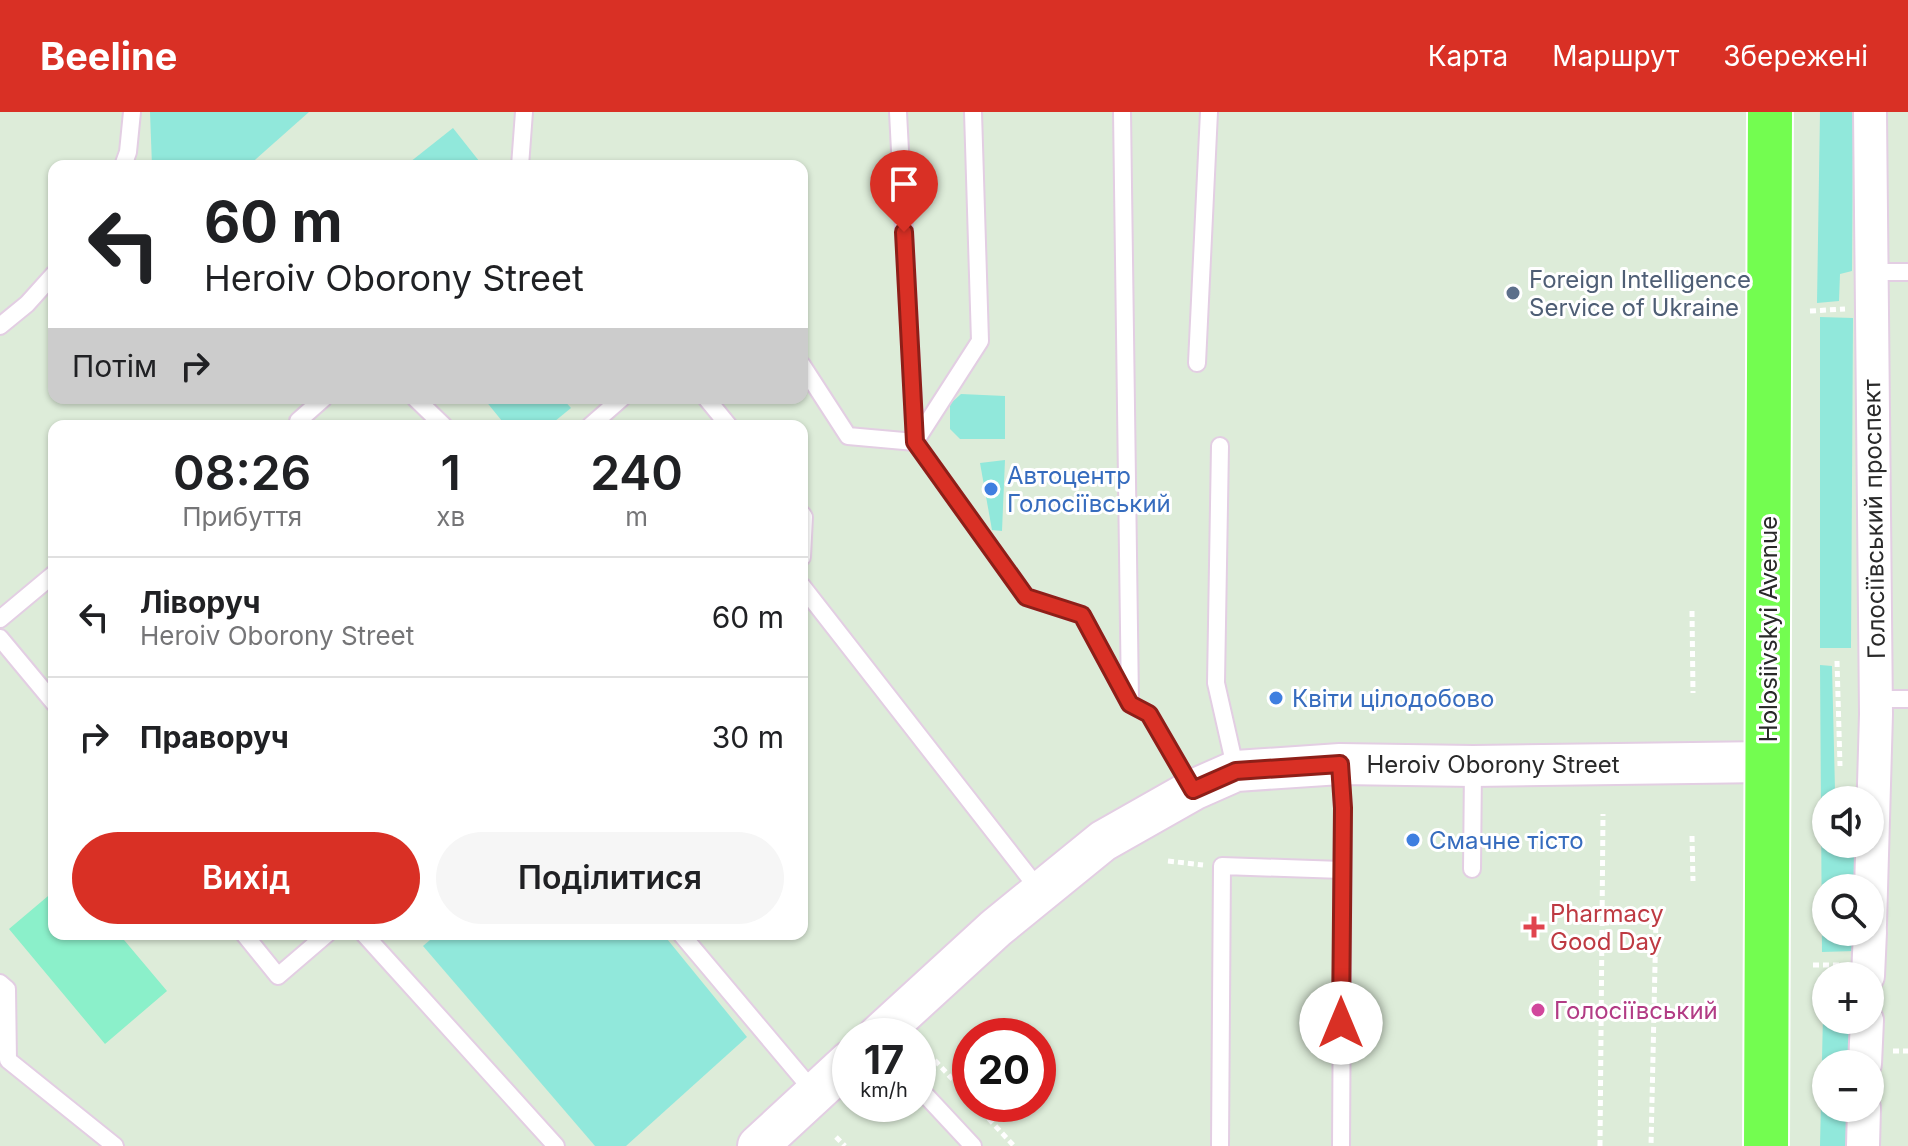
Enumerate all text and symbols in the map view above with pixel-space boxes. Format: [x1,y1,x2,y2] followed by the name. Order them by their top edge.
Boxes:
[40,33,177,79] text: Beeline
[1428,39,1508,73] text: Карта
[1552,39,1679,73] text: Маршрут
[1723,39,1868,73] text: Збережені
[870,150,938,232] pin
[882,162,926,206] icon: arrive
[204,188,343,256] text: 60 m
[72,192,176,296] icon: left
[204,256,584,300] text: Heroiv Oborony Street
[1529,265,1751,322] place label: Foreign Intelligence Service of Ukraine
[1504,284,1522,302] marker: Foreign Intelligence Service of Ukraine
[173,344,217,388] icon: right
[72,348,157,384] text: Потім
[1857,379,1891,659] street label: Голосіївський проспект
[173,443,311,502] text: 08:26
[441,443,461,502] text: 1
[590,443,683,502] text: 240
[1007,461,1171,518] place label: Автоцентр Голосіївський
[982,480,1000,498] marker: Автоцентр Голосіївський
[182,501,302,532] text: Прибуття
[436,501,465,532] text: хв
[625,501,648,532] text: m
[1754,516,1783,742] street label: Holosiivskyi Avenue
[140,584,260,620] text: Ліворуч
[72,595,116,639] icon: left
[712,599,784,635] text: 60 m
[140,620,414,651] text: Heroiv Oborony Street
[1292,684,1494,713] place label: Квіти цілодобово
[1267,689,1285,707] marker: Квіти цілодобово
[72,715,116,759] icon: right
[140,719,289,755] text: Праворуч
[712,719,784,755] text: 30 m
[1366,750,1620,779] street label: Heroiv Oborony Street
[1812,786,1884,1122] map controls
[1812,786,1884,858] button: sound
[1429,826,1584,855] place label: Смачне тісто
[1404,831,1422,849] marker: Смачне тісто
[72,832,420,924] button: Вихід
[436,832,784,924] button: Поділитися
[1812,874,1884,946] button: search
[1550,899,1664,956] place label: Pharmacy Good Day
[1525,918,1543,936] marker: Pharmacy Good Day
[1812,962,1884,1034] button: +
[1299,981,1383,1065] position arrow
[1554,996,1718,1025] place label: Голосіївський
[1529,1001,1547,1019] marker: Голосіївський
[952,1018,1056,1122] speed limit sign: 20
[864,1035,904,1084] text: 17
[1812,1050,1884,1122] button: −
[860,1078,908,1102] text: km/h

